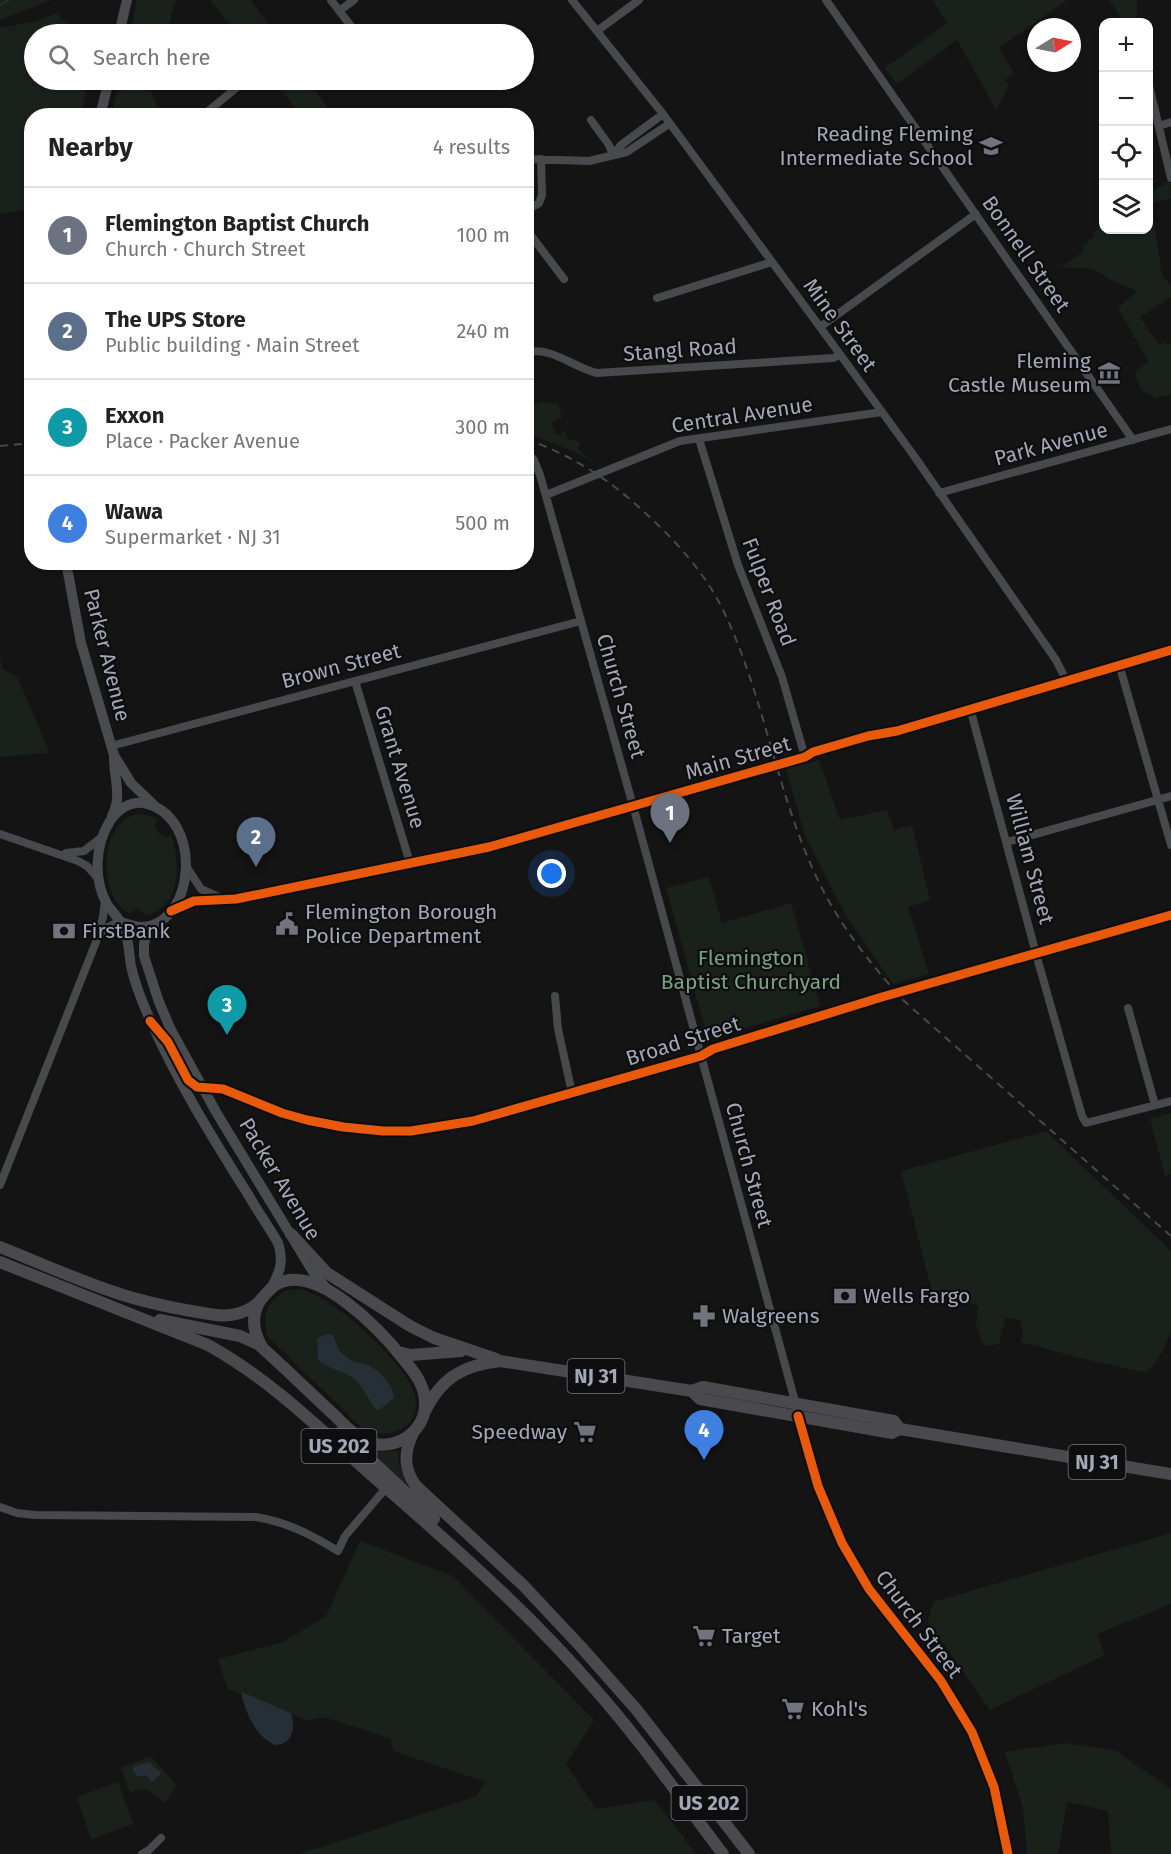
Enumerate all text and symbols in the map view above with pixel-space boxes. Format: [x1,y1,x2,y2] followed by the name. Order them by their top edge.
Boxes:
[1027,18,1081,72] north arrow
[1099,18,1153,234] map controls
[1099,18,1153,72] button: +
[24,24,534,90] search box
[45,41,78,74] icon: search
[93,44,211,71] text: Search here
[1099,72,1153,126] button: −
[780,121,973,171] place label: Reading Fleming Intermediate School
[1099,126,1153,180] button: locate
[48,132,133,163] text: Nearby
[978,133,1004,159] school or university icon: Reading Fleming Intermediate School
[433,135,510,159] text: 4 results
[1099,180,1153,234] button: layers
[976,191,1076,317] street label: Bonnell Street
[105,210,369,237] text: Flemington Baptist Church
[63,223,72,247] text: 1
[457,223,510,247] text: 100 m
[105,237,305,261] text: Church · Church Street
[798,273,883,377] street label: Mine Street
[105,306,246,333] text: The UPS Store
[62,319,73,343] text: 2
[456,319,510,343] text: 240 m
[105,333,359,357] text: Public building · Main Street
[622,333,738,367] street label: Stangl Road
[948,348,1091,398] place label: Fleming Castle Museum
[1096,360,1122,386] museum icon: Fleming Castle Museum
[670,391,814,439] street label: Central Avenue
[105,402,164,429] text: Exxon
[62,415,73,439] text: 3
[455,415,510,439] text: 300 m
[991,416,1111,472] street label: Park Avenue
[105,429,300,453] text: Place · Packer Avenue
[105,498,163,525] text: Wawa
[62,511,73,535] text: 4
[455,511,510,535] text: 500 m
[105,525,281,549] text: Supermarket · NJ 31
[736,534,802,650] street label: Fulper Road
[78,586,136,724] street label: Parker Avenue
[591,631,651,762] street label: Church Street
[279,637,404,694] street label: Brown Street
[369,702,431,832] street label: Grant Avenue
[682,730,794,785] street label: Main Street
[1000,791,1060,927] street label: William Street
[650,794,690,843] pin: 1
[236,818,276,867] pin: 2
[537,859,566,888] your location
[305,899,497,949] place label: Flemington Borough Police Department
[274,911,300,937] public building icon: Flemington Borough Police Department
[51,918,77,944] bank icon: FirstBank
[82,918,170,944] place label: FirstBank
[661,945,841,995] park label: Flemington Baptist Churchyard
[208,986,246,1035] pin: 3
[622,1010,744,1072] street label: Broad Street
[720,1100,778,1231] street label: Church Street
[233,1113,327,1245] street label: Packer Avenue
[832,1283,858,1309] bank icon: Wells Fargo
[863,1283,970,1309] place label: Wells Fargo
[691,1303,717,1329] pharmacy icon: Walgreens
[722,1303,820,1329] place label: Walgreens
[568,1359,624,1393] road number: NJ 31
[684,1410,724,1460] pin: 4
[471,1419,568,1445] place label: Speedway
[572,1419,598,1445] supermarket icon: Speedway
[302,1429,376,1463] road number: US 202
[1068,1445,1126,1479] road number: NJ 31
[870,1565,968,1683] street label: Church Street
[691,1623,717,1649] supermarket icon: Target
[722,1623,781,1649] place label: Target
[780,1696,806,1722] supermarket icon: Kohl's
[811,1696,868,1722] place label: Kohl's
[672,1786,746,1820] road number: US 202

